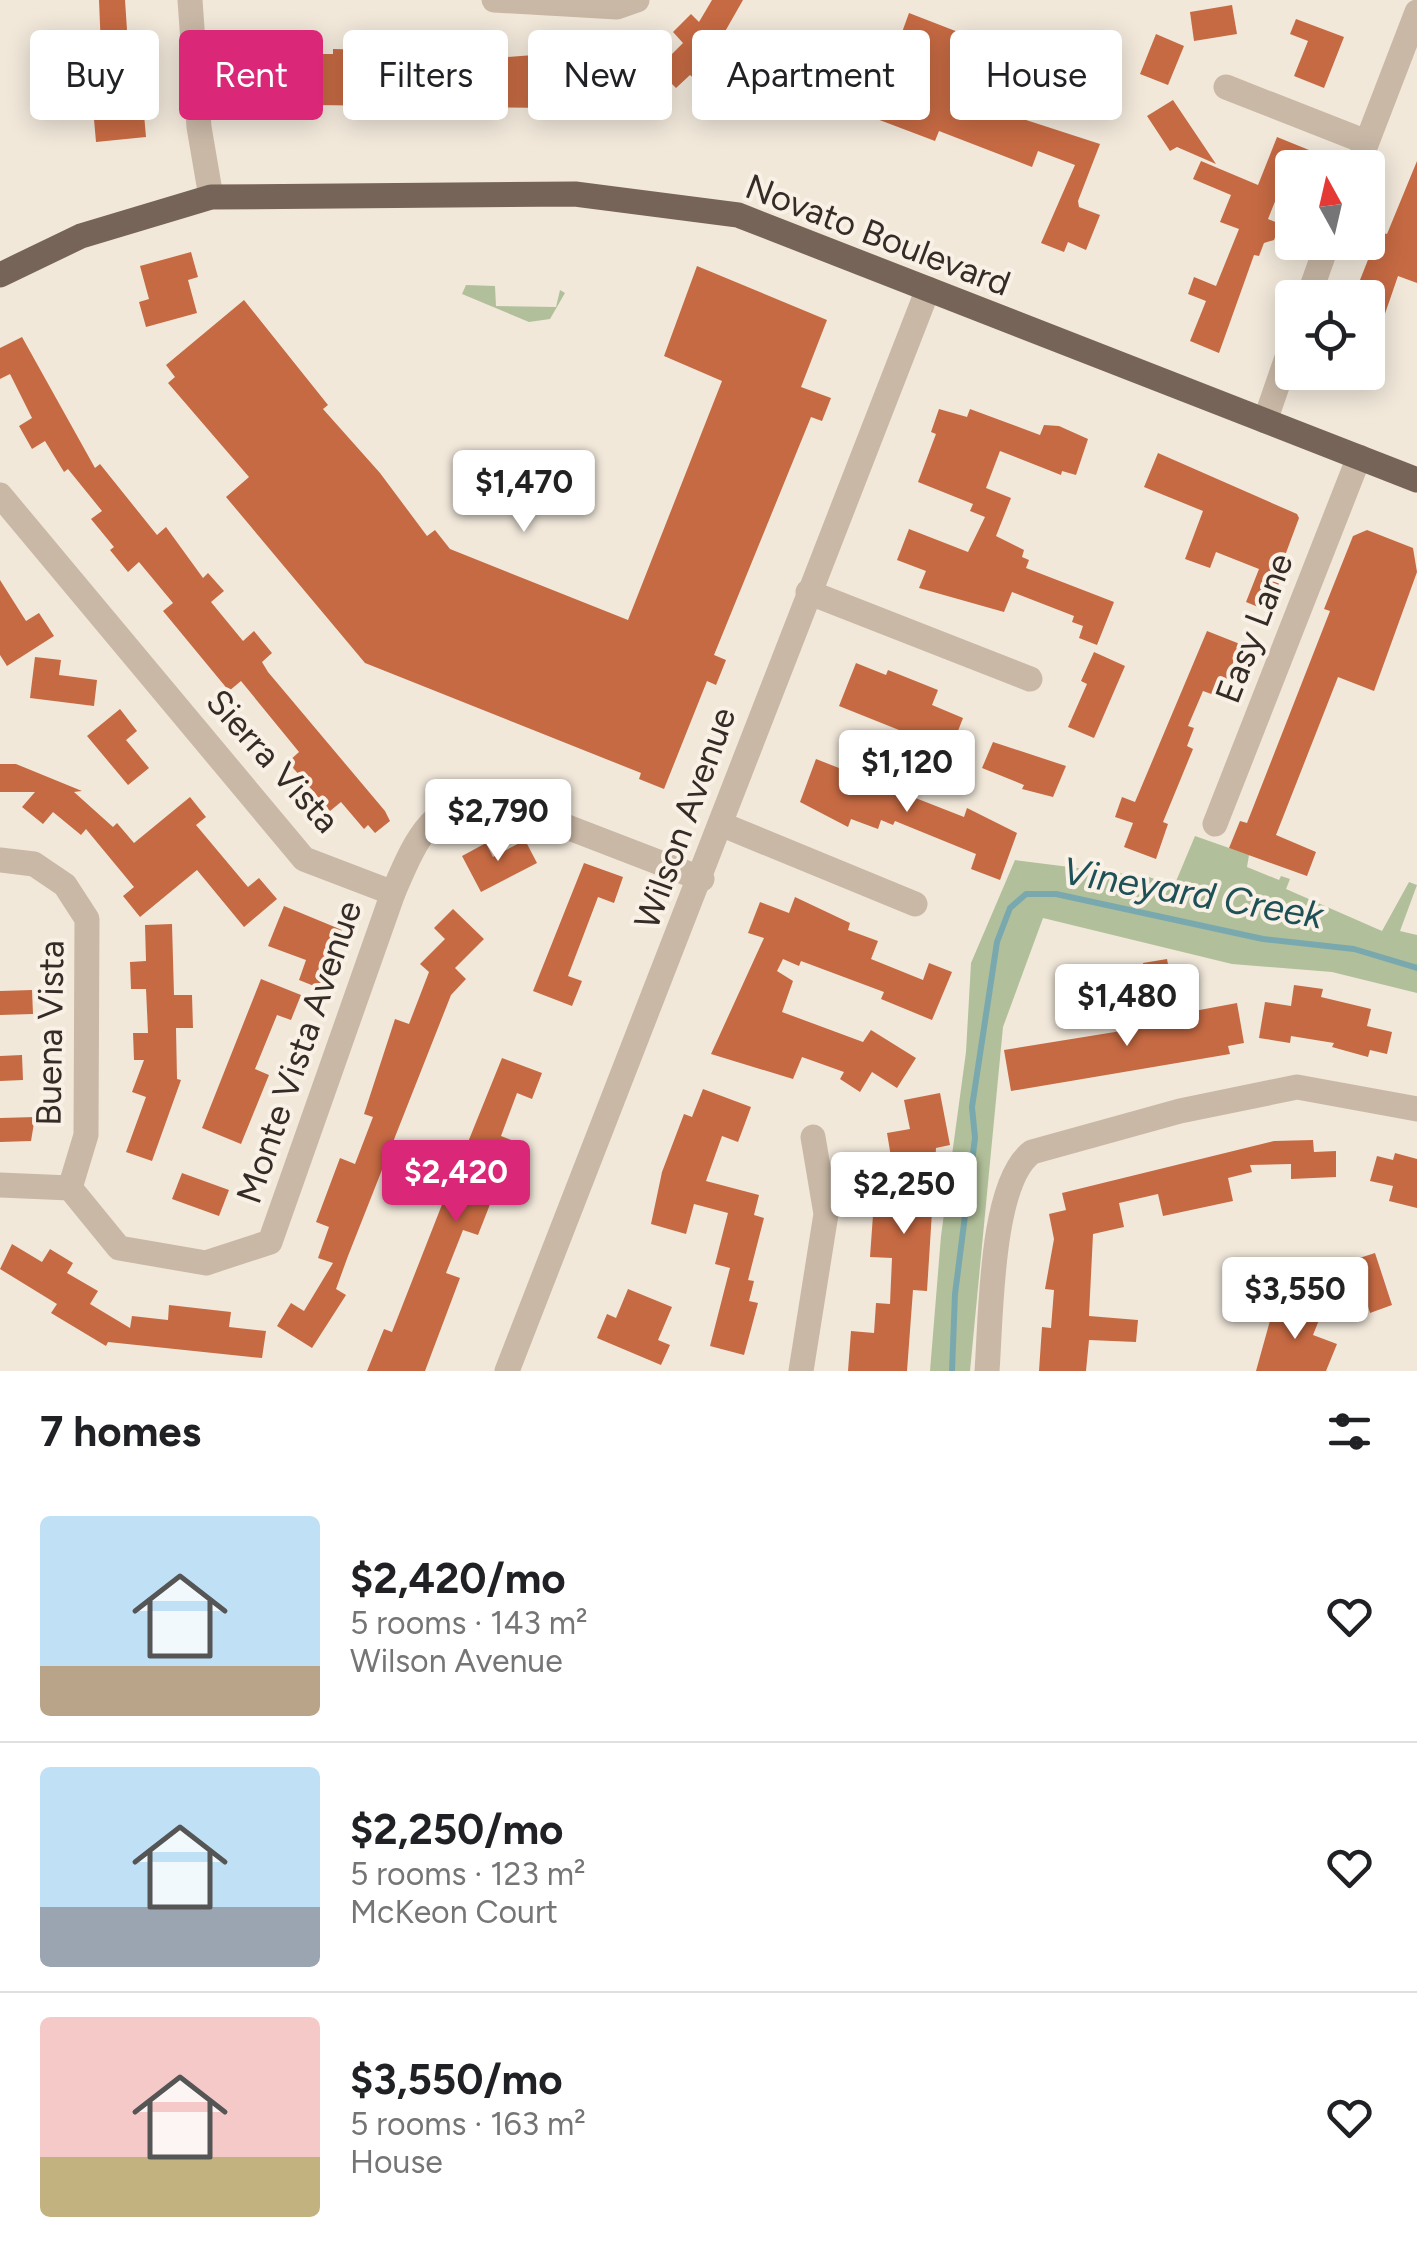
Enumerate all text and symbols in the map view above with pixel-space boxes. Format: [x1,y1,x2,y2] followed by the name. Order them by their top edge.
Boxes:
[30,30,159,120] chip: Buy
[179,30,323,120] chip: Rent
[343,30,508,120] chip: Filters
[528,30,672,120] chip: New
[692,30,930,120] chip: Apartment
[950,30,1122,120] chip: House
[1275,150,1385,260] north arrow
[1275,150,1385,390] map controls
[740,165,1016,305] street label: Novato Boulevard
[1275,280,1385,390] button: locate
[443,450,605,535] pin: $1,470
[475,463,573,501] text: $1,470
[1206,547,1302,709] street label: Easy Lane
[198,681,348,841] street label: Sierra Vista
[625,702,745,934] street label: Wilson Avenue
[826,730,988,815] pin: $1,120
[861,743,953,781] text: $1,120
[417,779,579,864] pin: $2,790
[447,792,549,830] text: $2,790
[1059,847,1329,939] water label: Vineyard Creek
[228,895,370,1209] street label: Monte Vista Avenue
[27,940,73,1126] street label: Buena Vista
[1046,964,1208,1049] pin: $1,480
[1077,977,1177,1015] text: $1,480
[375,1140,537,1225] pin: $2,420
[823,1152,985,1237] pin: $2,250
[404,1153,508,1191] text: $2,420
[853,1165,955,1203] text: $2,250
[1214,1257,1376,1342] pin: $3,550
[1244,1270,1346,1308] text: $3,550
[1322,1404,1377,1459] icon: filters
[40,1406,201,1457] text: 7 homes
[350,1553,566,1604] text: $2,420/mo
[120,1556,240,1676] icon: home
[1322,1589,1377,1644] icon: heart
[350,1604,588,1642] text: 5 rooms · 143 m²
[350,1642,563,1680] text: Wilson Avenue
[350,1804,564,1855] text: $2,250/mo
[120,1807,240,1927] icon: home
[1322,1840,1377,1895] icon: heart
[350,1855,586,1893] text: 5 rooms · 123 m²
[350,1893,558,1931] text: McKeon Court
[350,2054,563,2105] text: $3,550/mo
[120,2057,240,2177] icon: home
[1322,2090,1377,2145] icon: heart
[350,2105,586,2143] text: 5 rooms · 163 m²
[350,2143,443,2181] text: House

